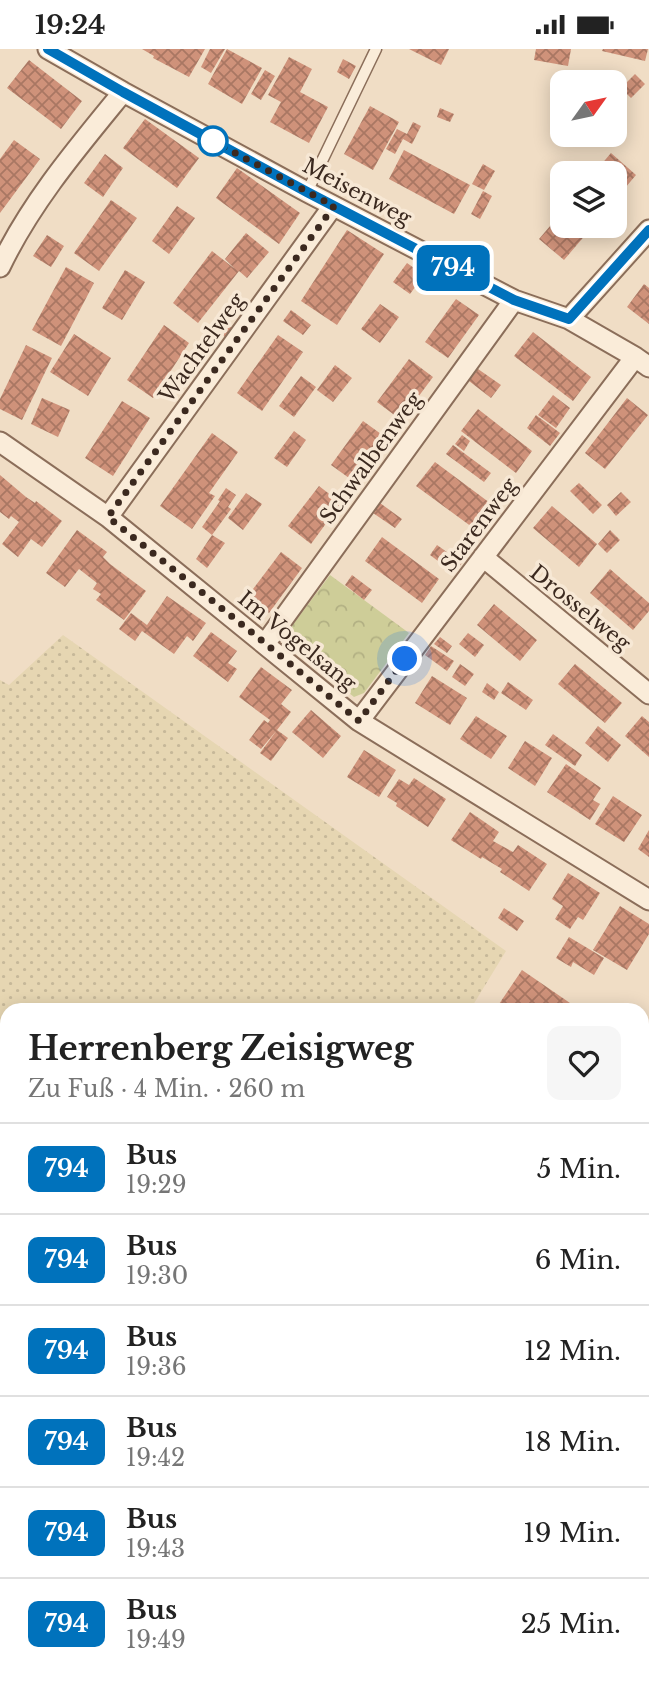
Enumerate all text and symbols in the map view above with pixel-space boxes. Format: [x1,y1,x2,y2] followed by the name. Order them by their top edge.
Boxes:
[35,9,105,41] text: 19:24
[550,70,626,147] north arrow
[550,70,627,238] map controls
[198,126,228,156] unlabelled marker
[298,153,416,232] street label: Meisenweg
[550,161,627,238] button: layers
[413,245,493,291] line badge: 794
[431,253,475,282] text: 794
[153,288,251,409] street label: Wachtelweg
[314,387,428,529] street label: Schwalbenweg
[435,473,523,577] street label: Starenweg
[524,559,636,657] street label: Drosselweg
[233,585,362,697] street label: Im Vogelsang
[387,641,422,676] your location
[547,1026,621,1100] button: heart
[28,1028,413,1069] text: Herrenberg Zeisigweg
[28,1075,305,1103] text: Zu Fuß · 4 Min. · 260 m
[126,1139,177,1171] text: Bus
[537,1153,621,1185] text: 5 Min.
[44,1154,89,1183] text: 794
[126,1171,187,1199] text: 19:29
[126,1230,177,1262] text: Bus
[535,1244,621,1276] text: 6 Min.
[44,1245,89,1274] text: 794
[126,1262,188,1290] text: 19:30
[126,1321,177,1353] text: Bus
[524,1335,621,1367] text: 12 Min.
[44,1336,89,1365] text: 794
[126,1353,187,1381] text: 19:36
[126,1412,177,1444] text: Bus
[524,1426,621,1458] text: 18 Min.
[44,1427,89,1456] text: 794
[126,1444,185,1472] text: 19:42
[126,1503,177,1535] text: Bus
[523,1517,621,1549] text: 19 Min.
[44,1518,89,1547] text: 794
[126,1535,185,1563] text: 19:43
[126,1594,177,1626] text: Bus
[521,1608,621,1640] text: 25 Min.
[44,1609,89,1638] text: 794
[126,1626,186,1654] text: 19:49

